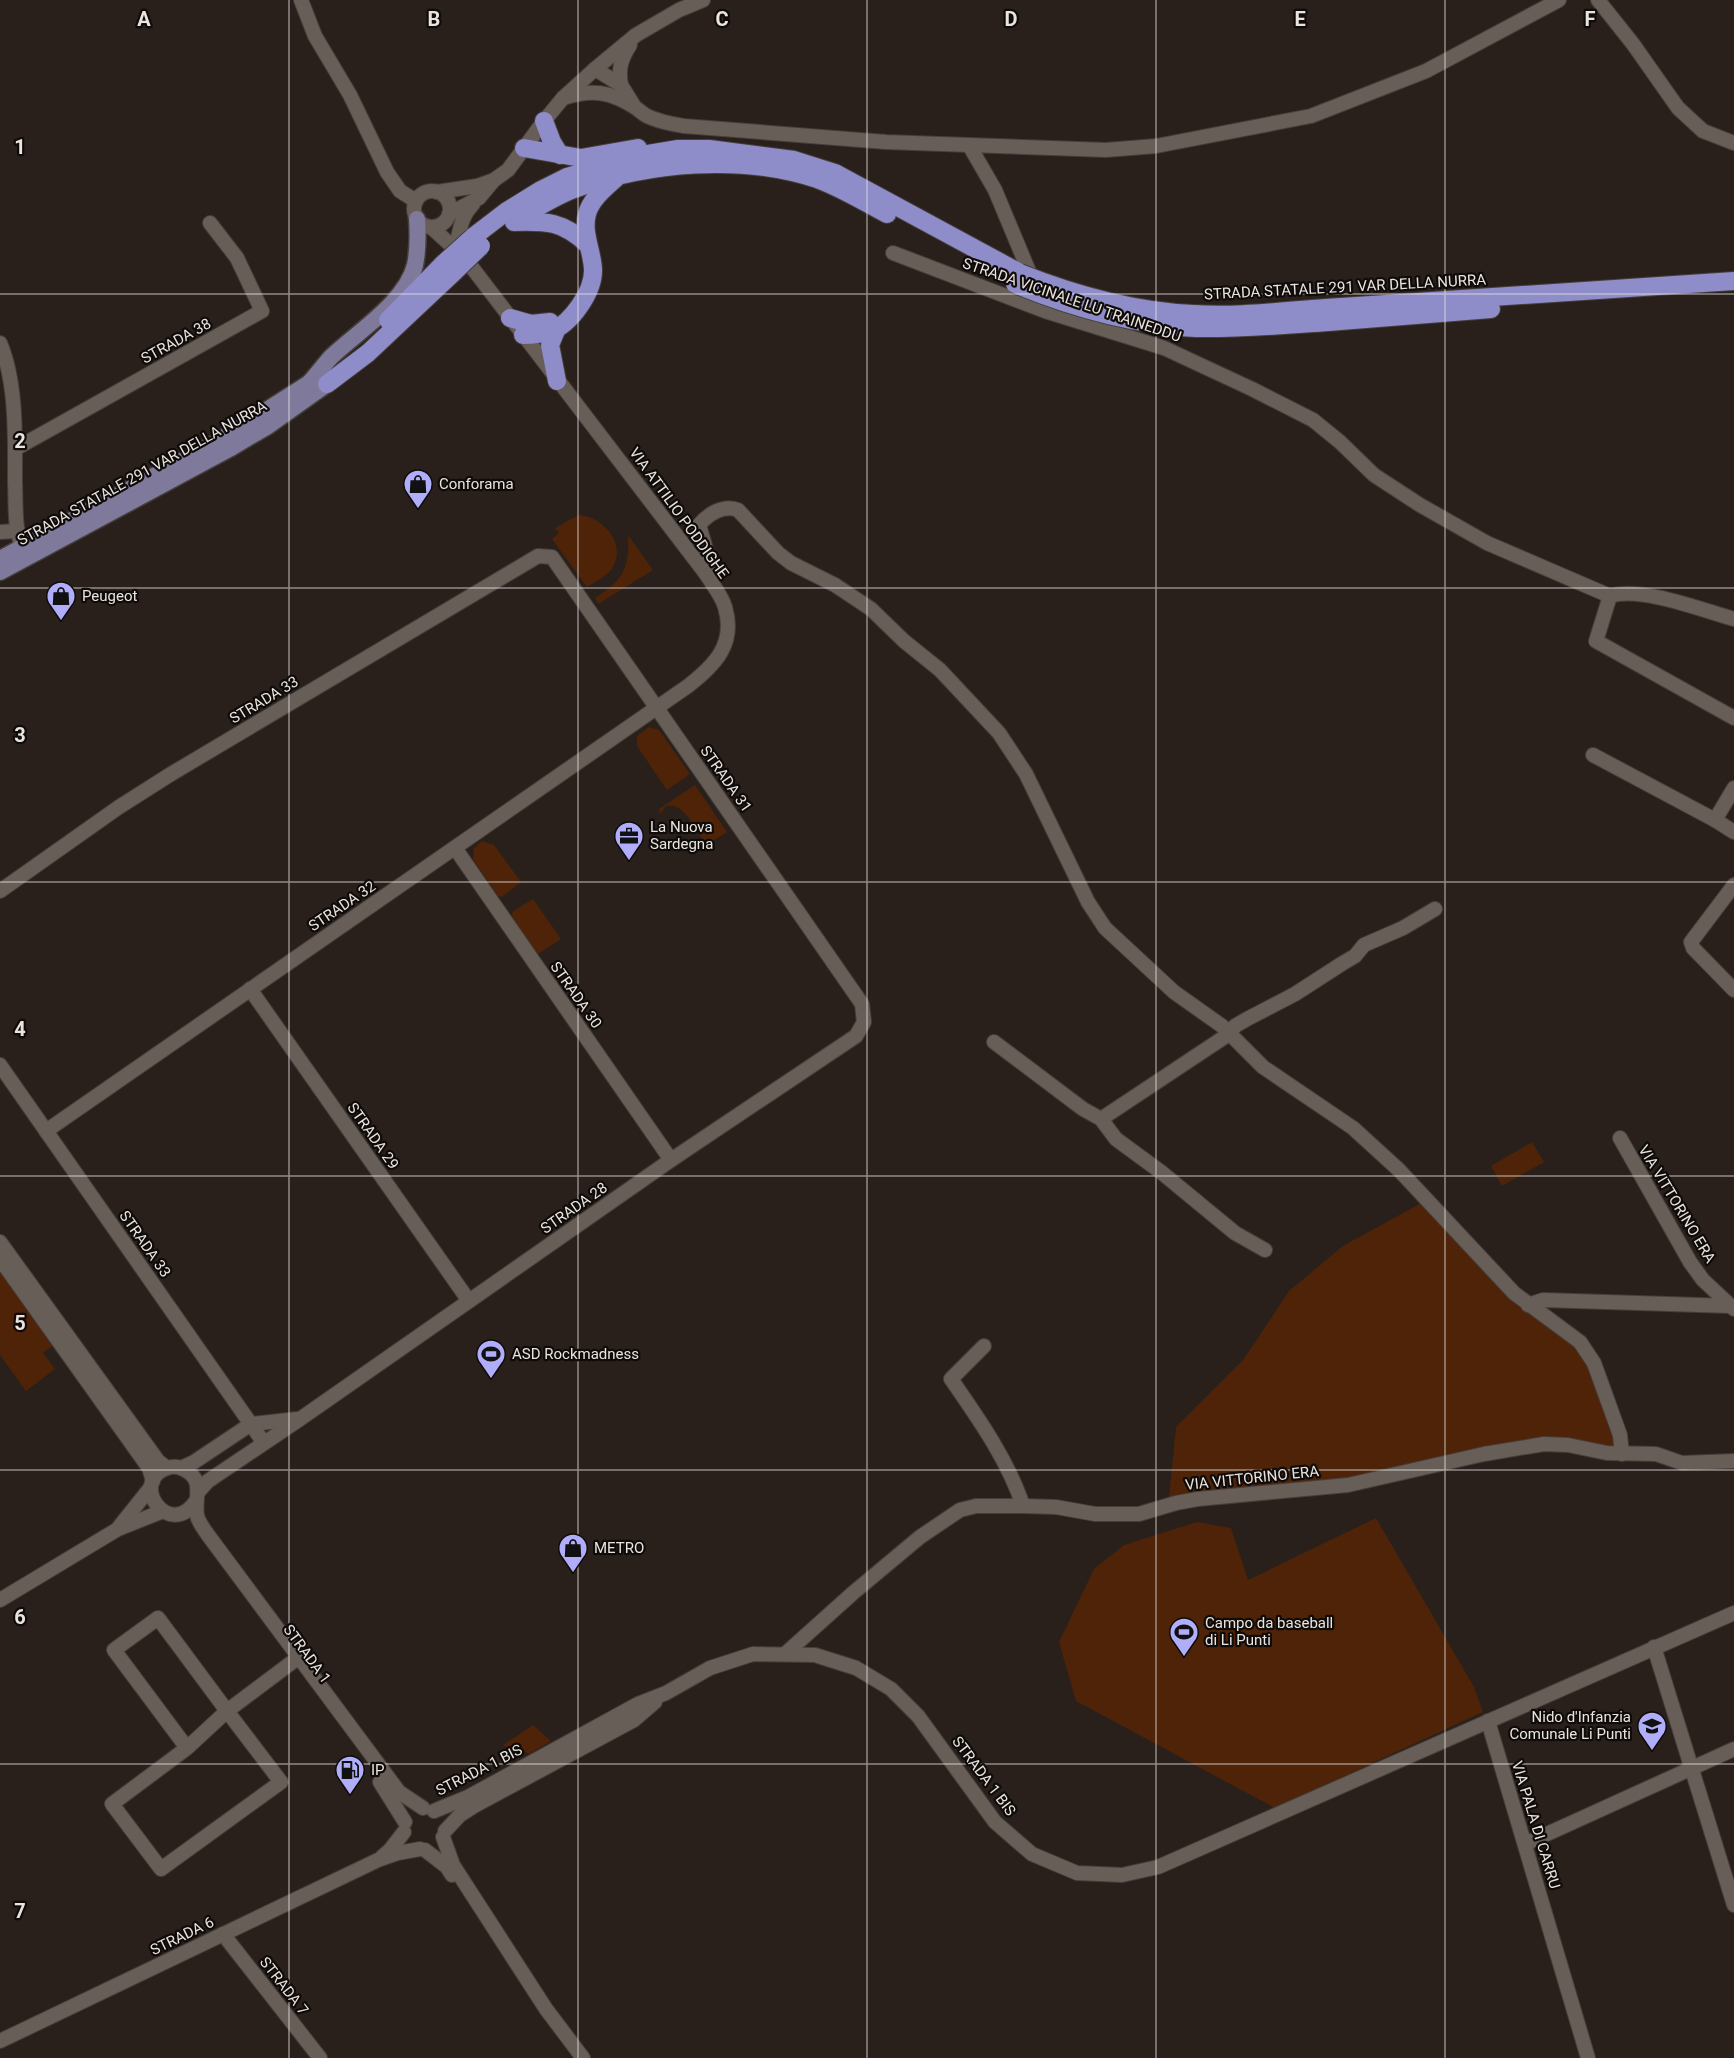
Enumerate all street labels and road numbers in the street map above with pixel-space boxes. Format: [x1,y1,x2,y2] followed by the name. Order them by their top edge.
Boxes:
[960,254,1184,346] street label: STRADA VICINALE LU TRAINEDDU
[1204,271,1487,303] street label: STRADA STATALE 291 VAR DELLA NURRA
[138,314,214,368] street label: STRADA 38
[14,397,270,549] street label: STRADA STATALE 291 VAR DELLA NURRA
[625,444,733,582] street label: VIA ATTILIO PODDIGHE
[226,672,302,728] street label: STRADA 33
[697,742,755,816] street label: STRADA 31
[305,877,379,935] street label: STRADA 32
[547,958,605,1032] street label: STRADA 30
[344,1099,402,1173] street label: STRADA 29
[1635,1142,1719,1266] street label: VIA VITTORINO ERA
[537,1179,611,1237] street label: STRADA 28
[116,1207,174,1281] street label: STRADA 33
[1184,1462,1320,1494] street label: VIA VITTORINO ERA
[280,1621,334,1687] street label: STRADA 1
[948,1733,1020,1819] street label: STRADA 1 BIS
[433,1740,525,1799] street label: STRADA 1 BIS
[1508,1759,1564,1891] street label: VIA PALA DI CARRU
[147,1913,217,1959] street label: STRADA 6
[256,1953,312,2019] street label: STRADA 7

